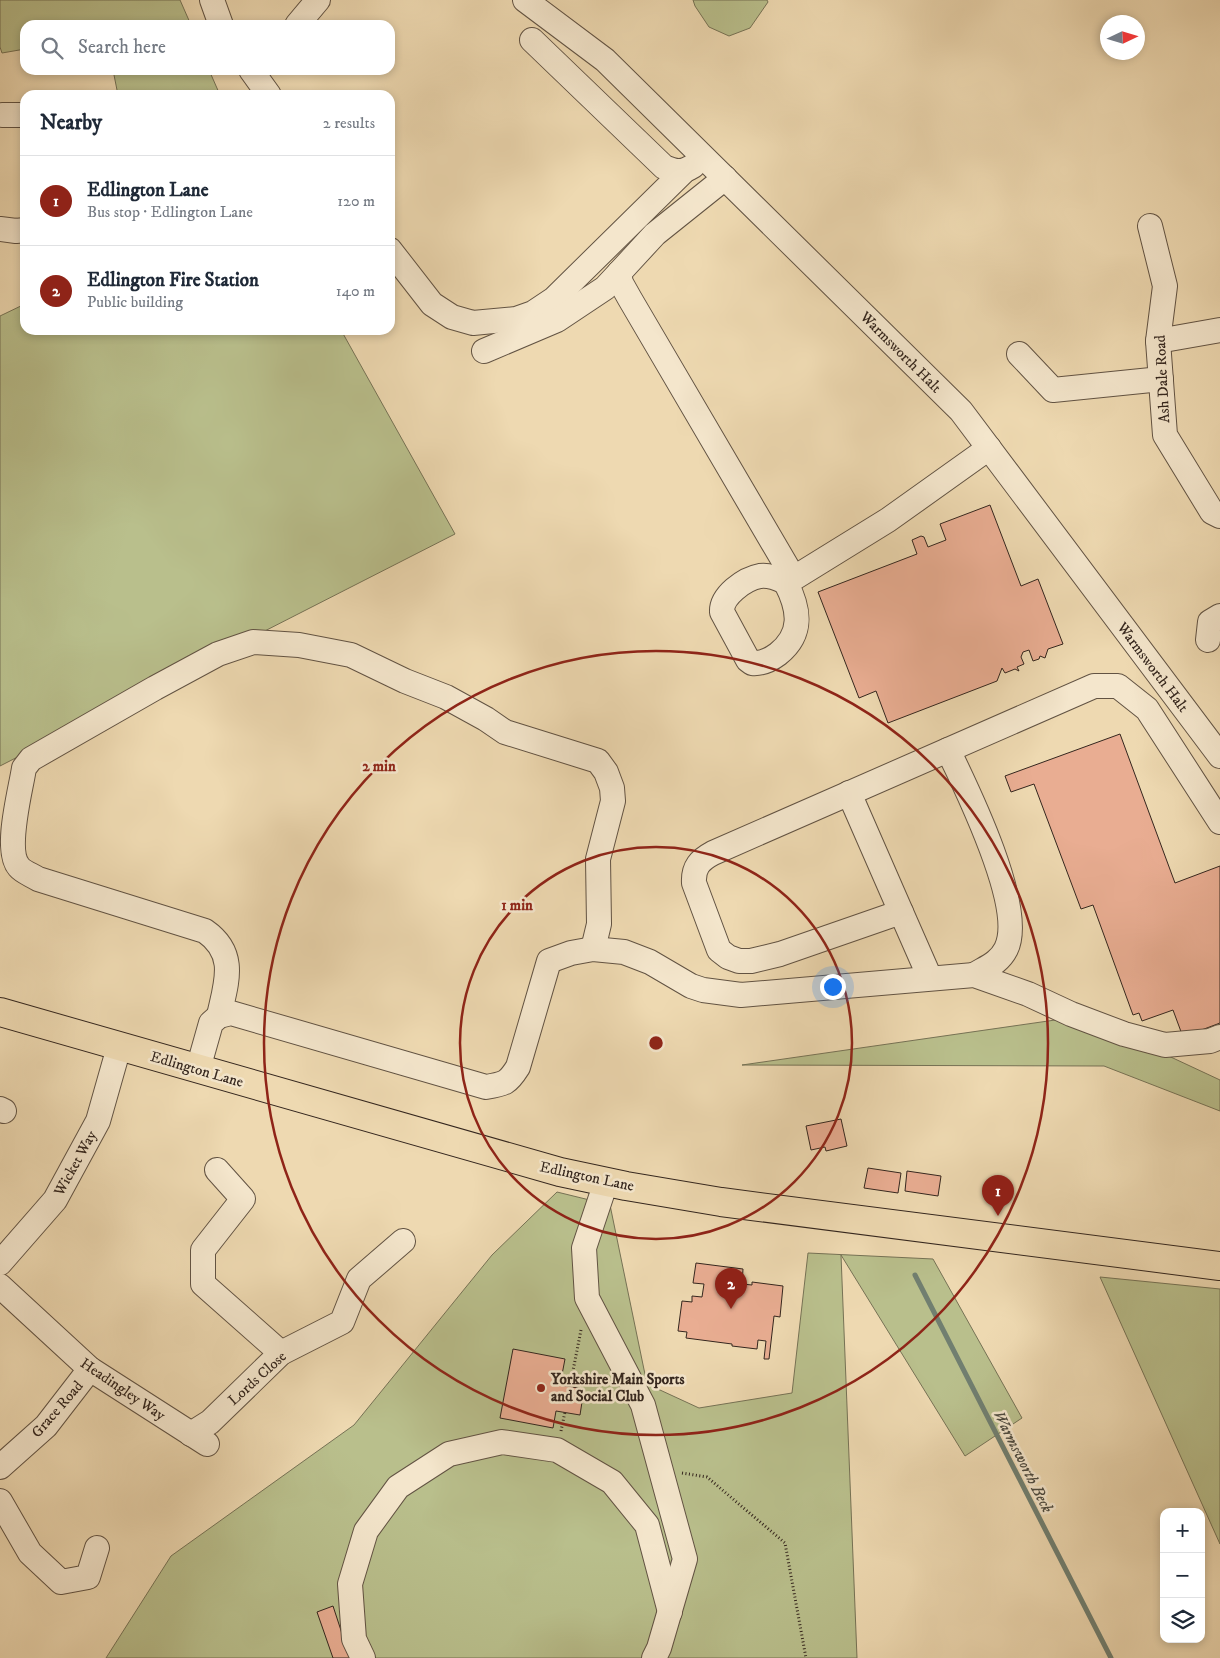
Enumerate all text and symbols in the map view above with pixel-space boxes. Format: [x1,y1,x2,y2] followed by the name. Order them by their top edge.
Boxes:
[1100,15,1145,60] north arrow
[20,20,395,75] search box
[38,34,66,62] icon: search
[78,36,166,59] text: Search here
[40,110,102,136] text: Nearby
[323,113,375,133] text: 2 results
[87,179,209,202] text: Edlington Lane
[53,191,59,211] text: 1
[337,191,375,211] text: 120 m
[87,202,253,222] text: Bus stop · Edlington Lane
[87,269,259,292] text: Edlington Fire Station
[52,281,60,301] text: 2
[336,281,375,301] text: 140 m
[87,292,183,312] text: Public building
[855,307,946,397] street label: Warmsworth Halt
[1151,334,1174,423] street label: Ash Dale Road
[1112,618,1193,716] street label: Warmsworth Halt
[362,757,396,776] text: 2 min
[501,896,533,915] text: 1 min
[820,974,846,1000] your location
[647,1034,665,1052] centre of rings
[148,1047,246,1092] street label: Edlington Lane
[49,1126,102,1200] street label: Wicket Way
[538,1157,636,1196] street label: Edlington Lane
[982,1175,1014,1216] pin: 1
[715,1268,747,1309] pin: 2
[224,1347,291,1410] street label: Lords Close
[76,1354,170,1425] street label: Headingley Way
[550,1370,684,1406] place label: Yorkshire Main Sports and Social Club
[27,1377,88,1442] street label: Grace Road
[535,1382,547,1394] marker: Yorkshire Main Sports and Social Club
[989,1407,1058,1516] water label: Warmsworth Beck
[1160,1508,1205,1643] map controls
[1160,1508,1205,1553] button: +
[1160,1553,1205,1598] button: −
[1160,1598,1205,1643] button: layers

